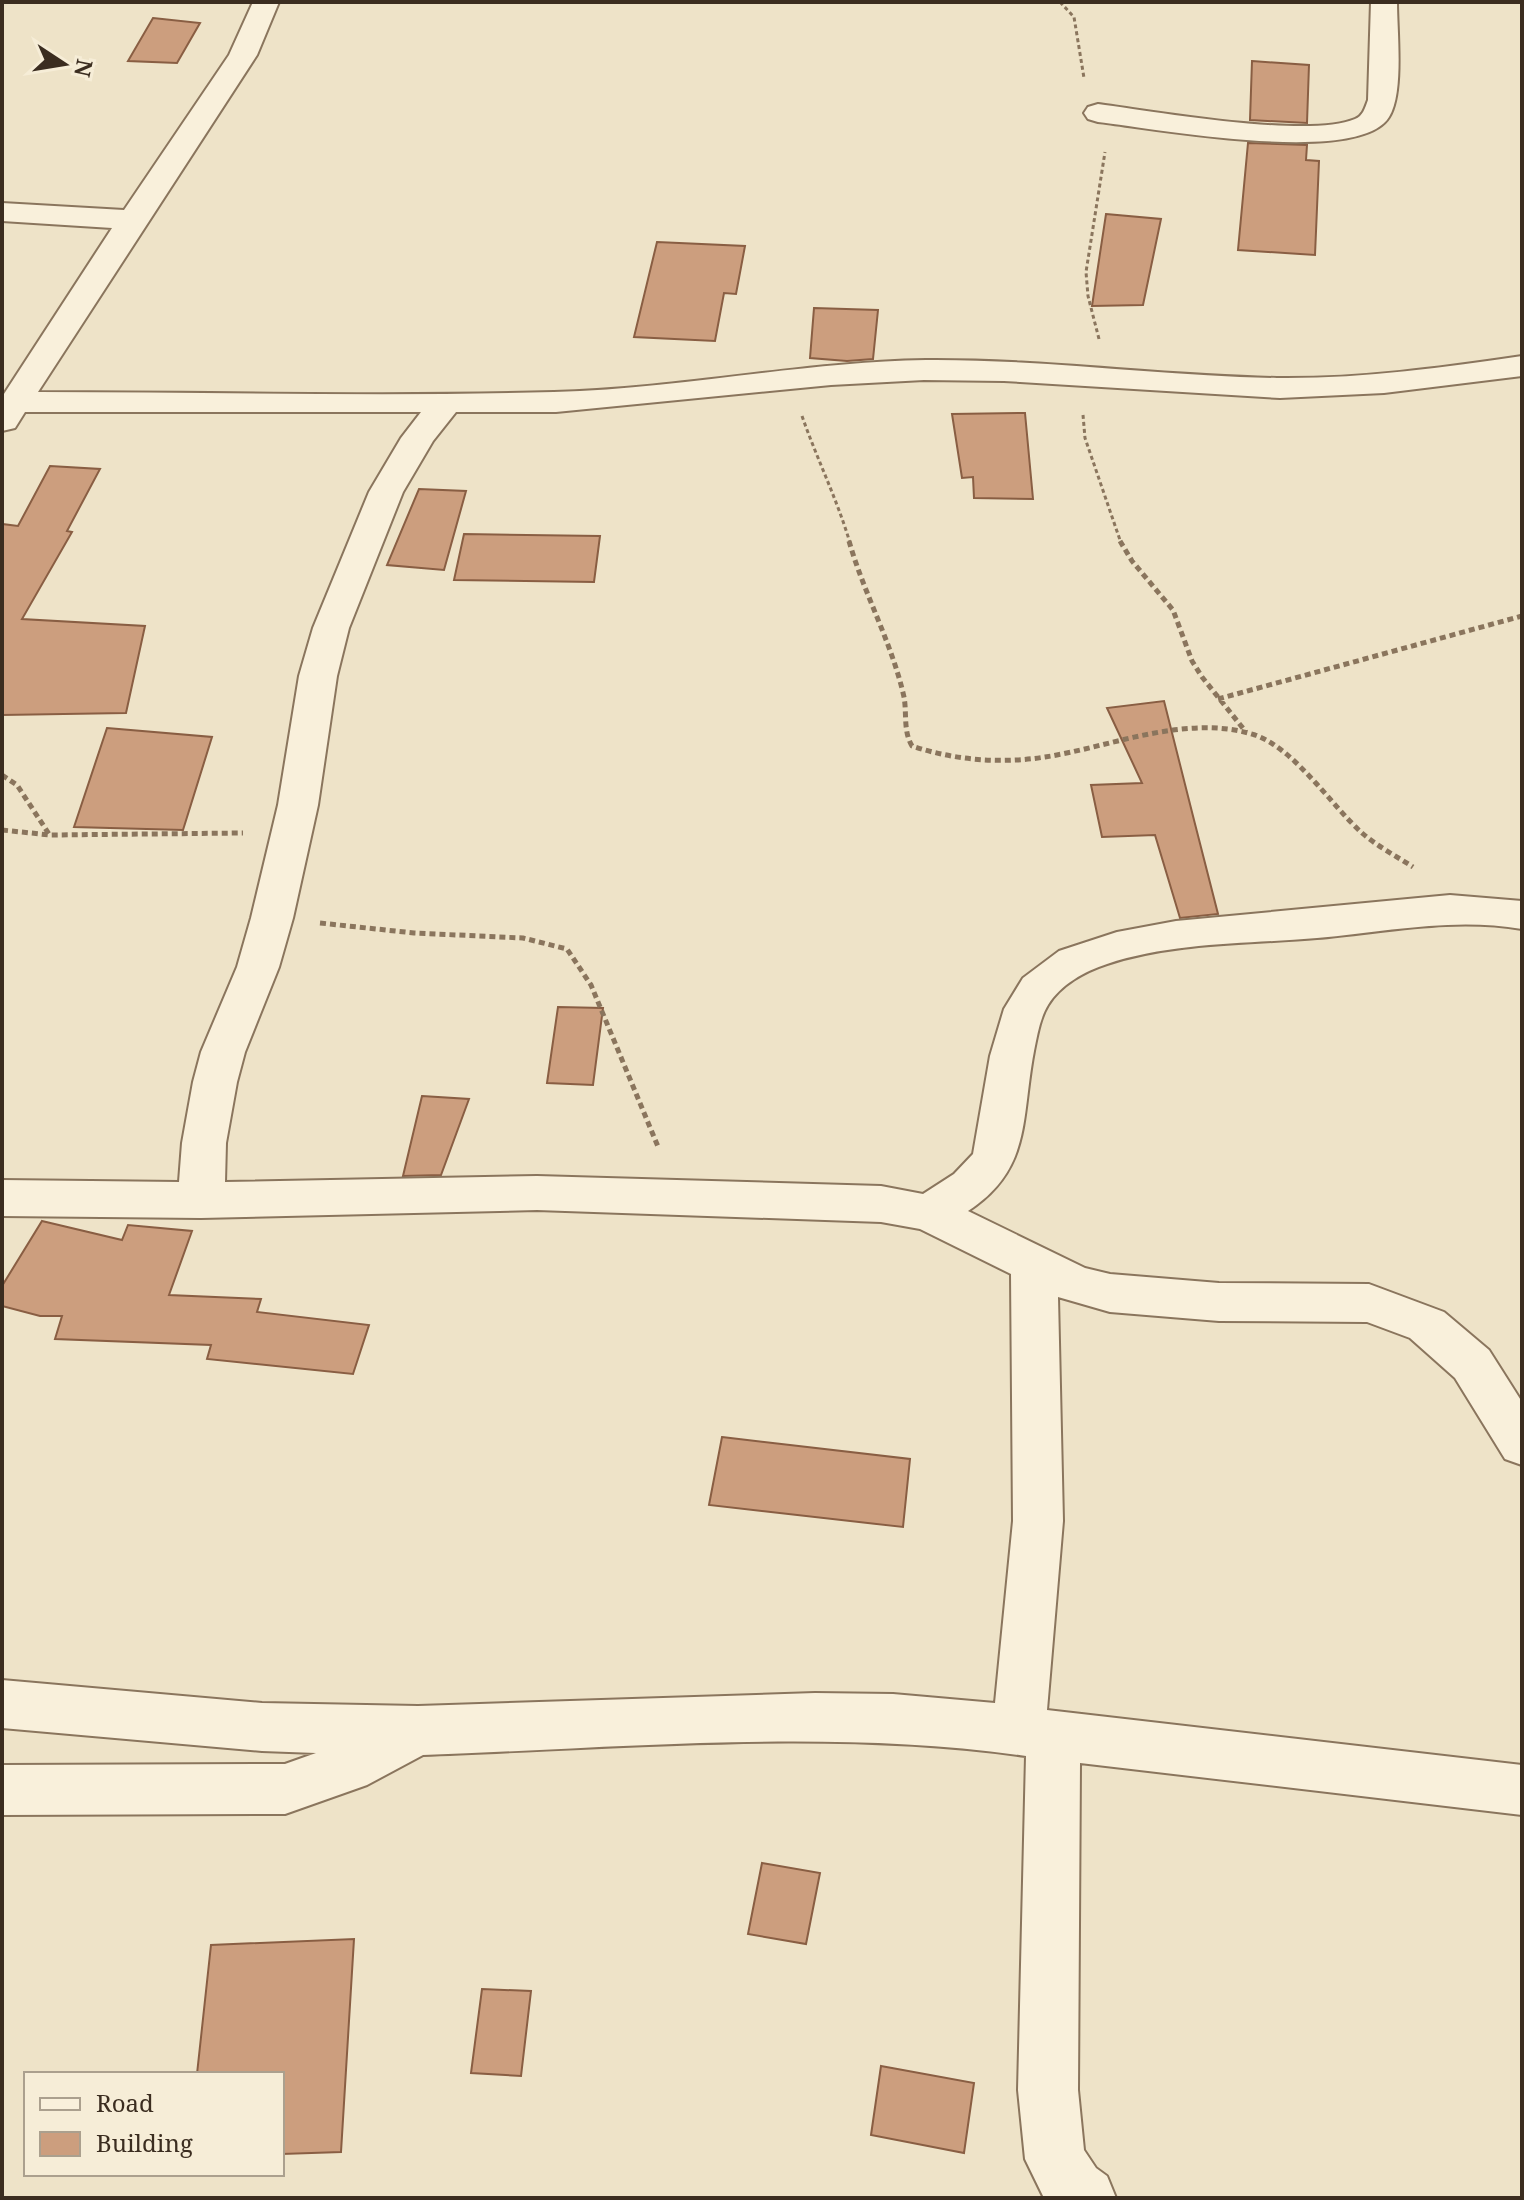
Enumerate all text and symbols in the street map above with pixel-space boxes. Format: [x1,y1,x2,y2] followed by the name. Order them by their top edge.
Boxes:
[24,24,104,104] north arrow
[68,57,101,80] text: N
[24,2072,284,2176] legend
[96,2086,154,2119] text: Road
[96,2126,193,2159] text: Building

